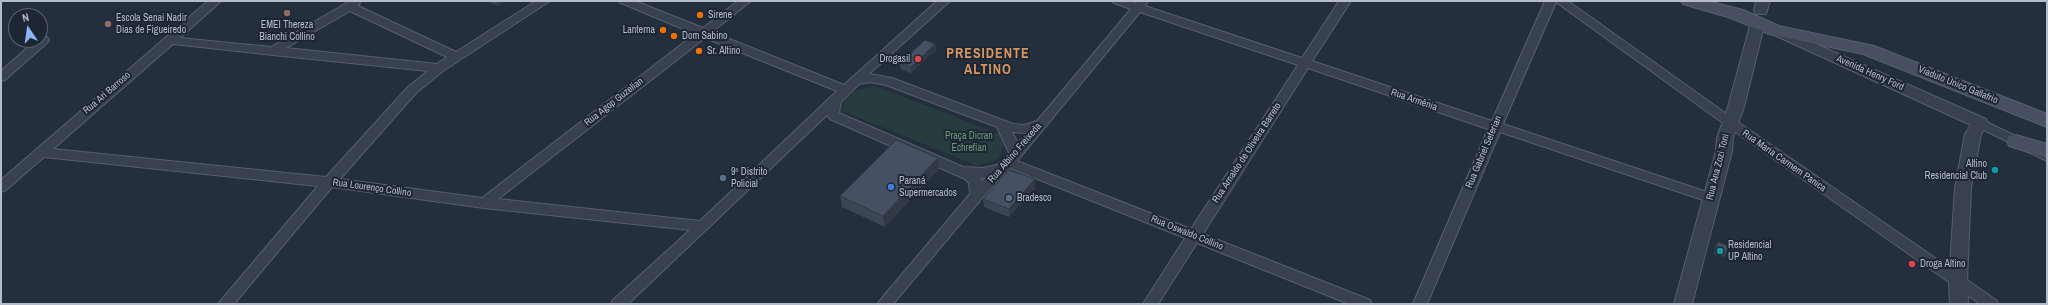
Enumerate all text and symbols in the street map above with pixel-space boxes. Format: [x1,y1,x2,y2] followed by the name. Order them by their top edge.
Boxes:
[8,8,48,48] north arrow
[282,8,292,18] marker: EMEI Thereza Bianchi Collino
[708,9,732,21] place label: Sirene
[21,10,30,25] text: N
[695,10,705,20] marker: Sirene
[116,12,187,36] place label: Escola Senai Nadir Dias de Figueiredo
[103,19,113,29] marker: Escola Senai Nadir Dias de Figueiredo
[259,19,315,42] place label: EMEI Thereza Bianchi Collino
[623,24,655,36] place label: Lanterna
[658,25,668,35] marker: Lanterna
[682,30,728,42] place label: Dom Sabino
[669,31,679,41] marker: Dom Sabino
[707,45,740,57] place label: Sr. Altino
[694,46,704,56] marker: Sr. Altino
[946,46,1030,78] district label: PRESIDENTE ALTINO
[879,53,910,65] place label: Drogasil
[1834,53,1906,93] street label: Avenida Henry Ford
[913,54,923,64] marker: Drogasil
[1916,63,2000,107] street label: Viaduto Único Gallafrio
[81,69,133,117] street label: Rua Ari Barroso
[582,75,646,129] street label: Rua Agop Guzelian
[1389,86,1439,114] street label: Rua Armênia
[1210,101,1284,205] street label: Rua Arnaldo de Oliveira Barreto
[1463,114,1505,190] street label: Rua Gabriel Seferian
[986,121,1044,185] street label: Rua Albino Freixeda
[1740,127,1828,195] street label: Rua Maria Carmem Panica
[945,130,993,154] park label: Praça Dicran Echrefian
[1704,133,1732,201] street label: Rua Ana Zozi Toni
[1925,158,1987,182] place label: Altino Residencial Club
[1990,165,2000,175] marker: Altino Residencial Club
[731,166,767,190] place label: 9º Distrito Policial
[718,173,728,183] marker: 9º Distrito Policial
[899,175,957,198] place label: Paraná Supermercados
[332,177,412,199] street label: Rua Lourenço Collino
[886,182,896,192] marker: Paraná Supermercados
[1017,192,1052,204] place label: Bradesco
[1004,193,1014,203] marker: Bradesco
[1149,213,1225,253] street label: Rua Oswaldo Collino
[1728,239,1771,262] place label: Residencial UP Altino
[1715,246,1725,256] marker: Residencial UP Altino
[1920,258,1966,270] place label: Droga Altino
[1907,259,1917,269] marker: Droga Altino

